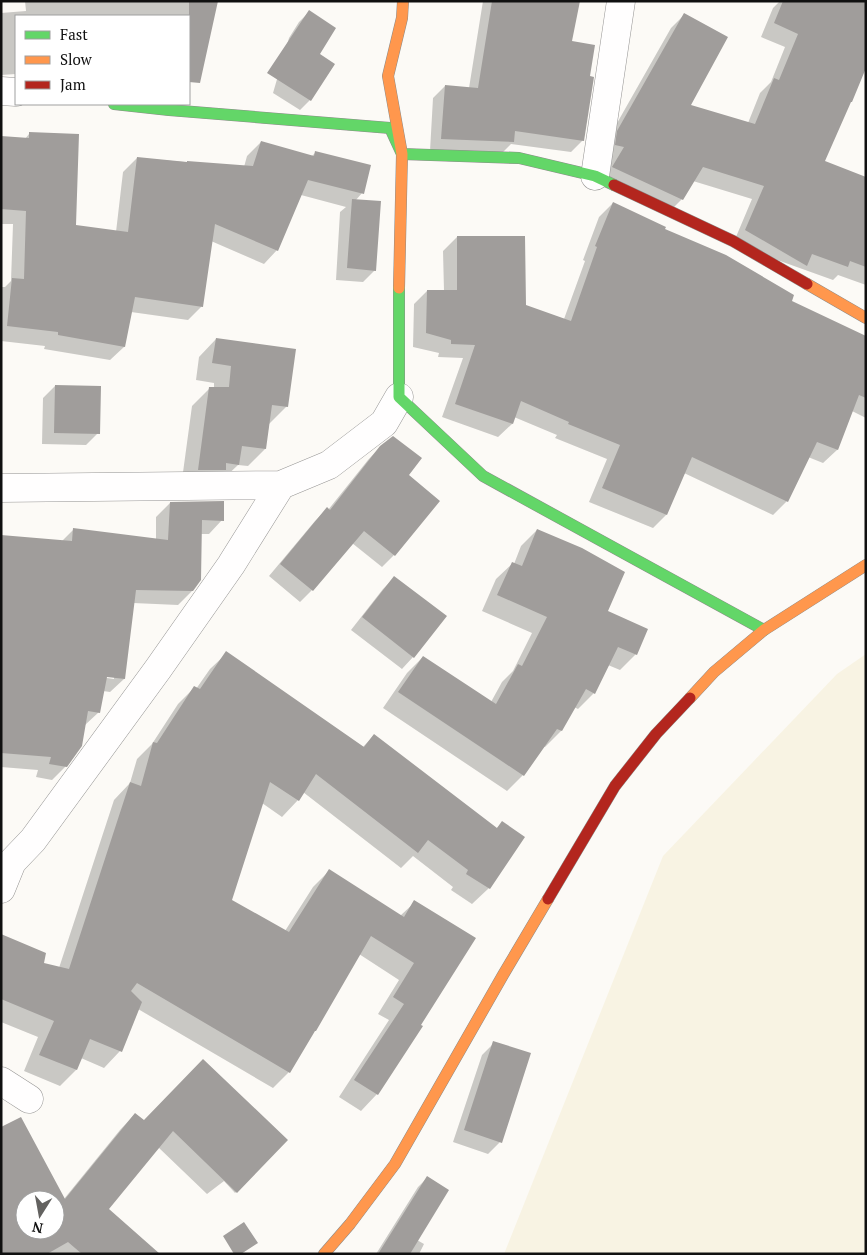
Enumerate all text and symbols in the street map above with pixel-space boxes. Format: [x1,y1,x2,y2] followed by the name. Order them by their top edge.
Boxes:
[15,15,190,105] legend
[60,24,88,44] text: Fast
[60,49,93,69] text: Slow
[60,74,86,94] text: Jam
[15,1190,65,1240] north arrow
[30,1218,44,1239] text: N

